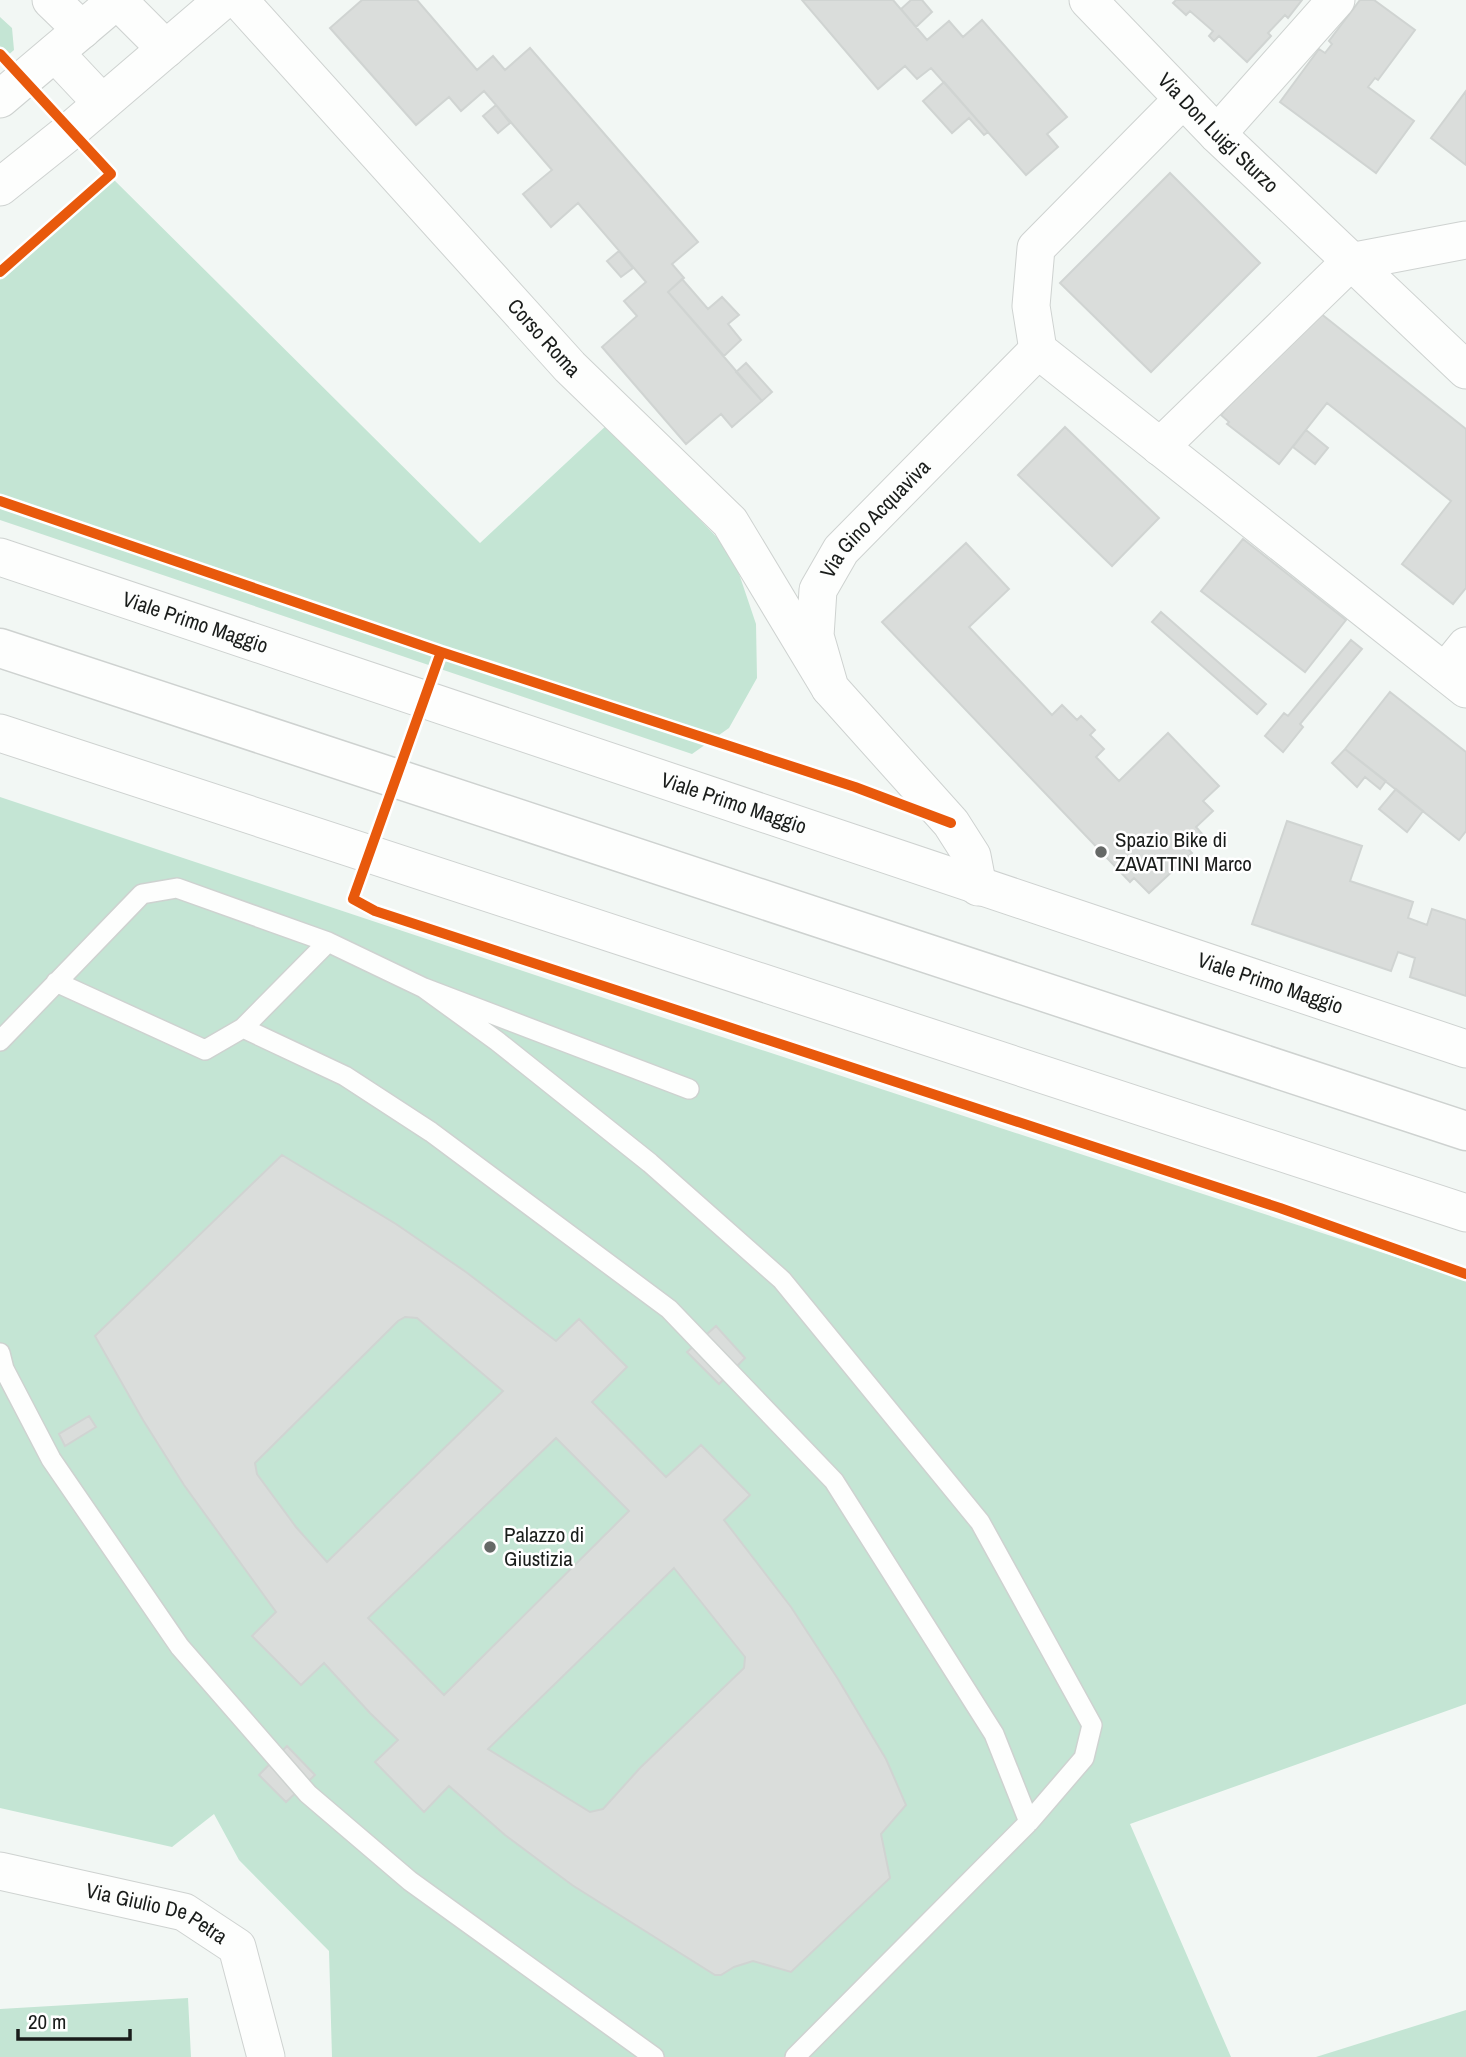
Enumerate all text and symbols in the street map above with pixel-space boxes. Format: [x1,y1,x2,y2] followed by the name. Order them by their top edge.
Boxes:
[1152,66,1285,199] street label: Via Don Luigi Sturzo
[501,292,587,384] street label: Corso Roma
[813,452,937,583] street label: Via Gino Acquaviva
[119,584,272,660] street label: Viale Primo Maggio
[657,765,811,841] street label: Viale Primo Maggio
[1115,825,1252,878] place label: Spazio Bike di ZAVATTINI Marco
[1093,844,1109,860] marker: Spazio Bike di ZAVATTINI Marco
[1194,945,1347,1021] street label: Viale Primo Maggio
[504,1520,584,1573] place label: Palazzo di Giustizia
[482,1539,498,1555] marker: Palazzo di Giustizia
[83,1876,234,1951] street label: Via Giulio De Petra
[18,1997,130,2041] scale bar
[28,2007,66,2036] text: 20 m

